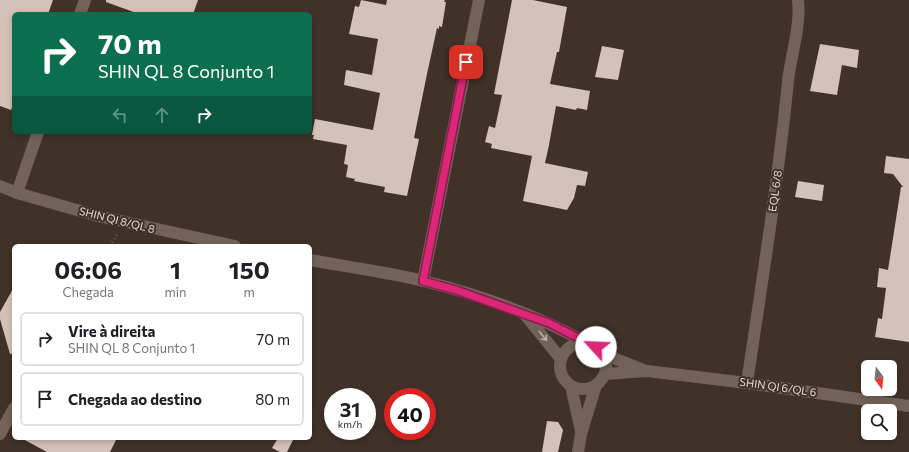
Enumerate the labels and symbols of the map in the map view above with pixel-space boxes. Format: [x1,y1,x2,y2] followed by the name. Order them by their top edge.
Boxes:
[449,45,483,79] pin
[765,169,784,212] street label: EQL 6/8
[78,204,157,235] street label: SHIN QI 8/QL 8
[575,326,617,368] position arrow
[539,330,547,341] one-way arrow
[861,360,897,396] north arrow
[739,375,818,398] street label: SHIN QI 6/QL 6
[384,388,436,440] speed limit sign: 40

